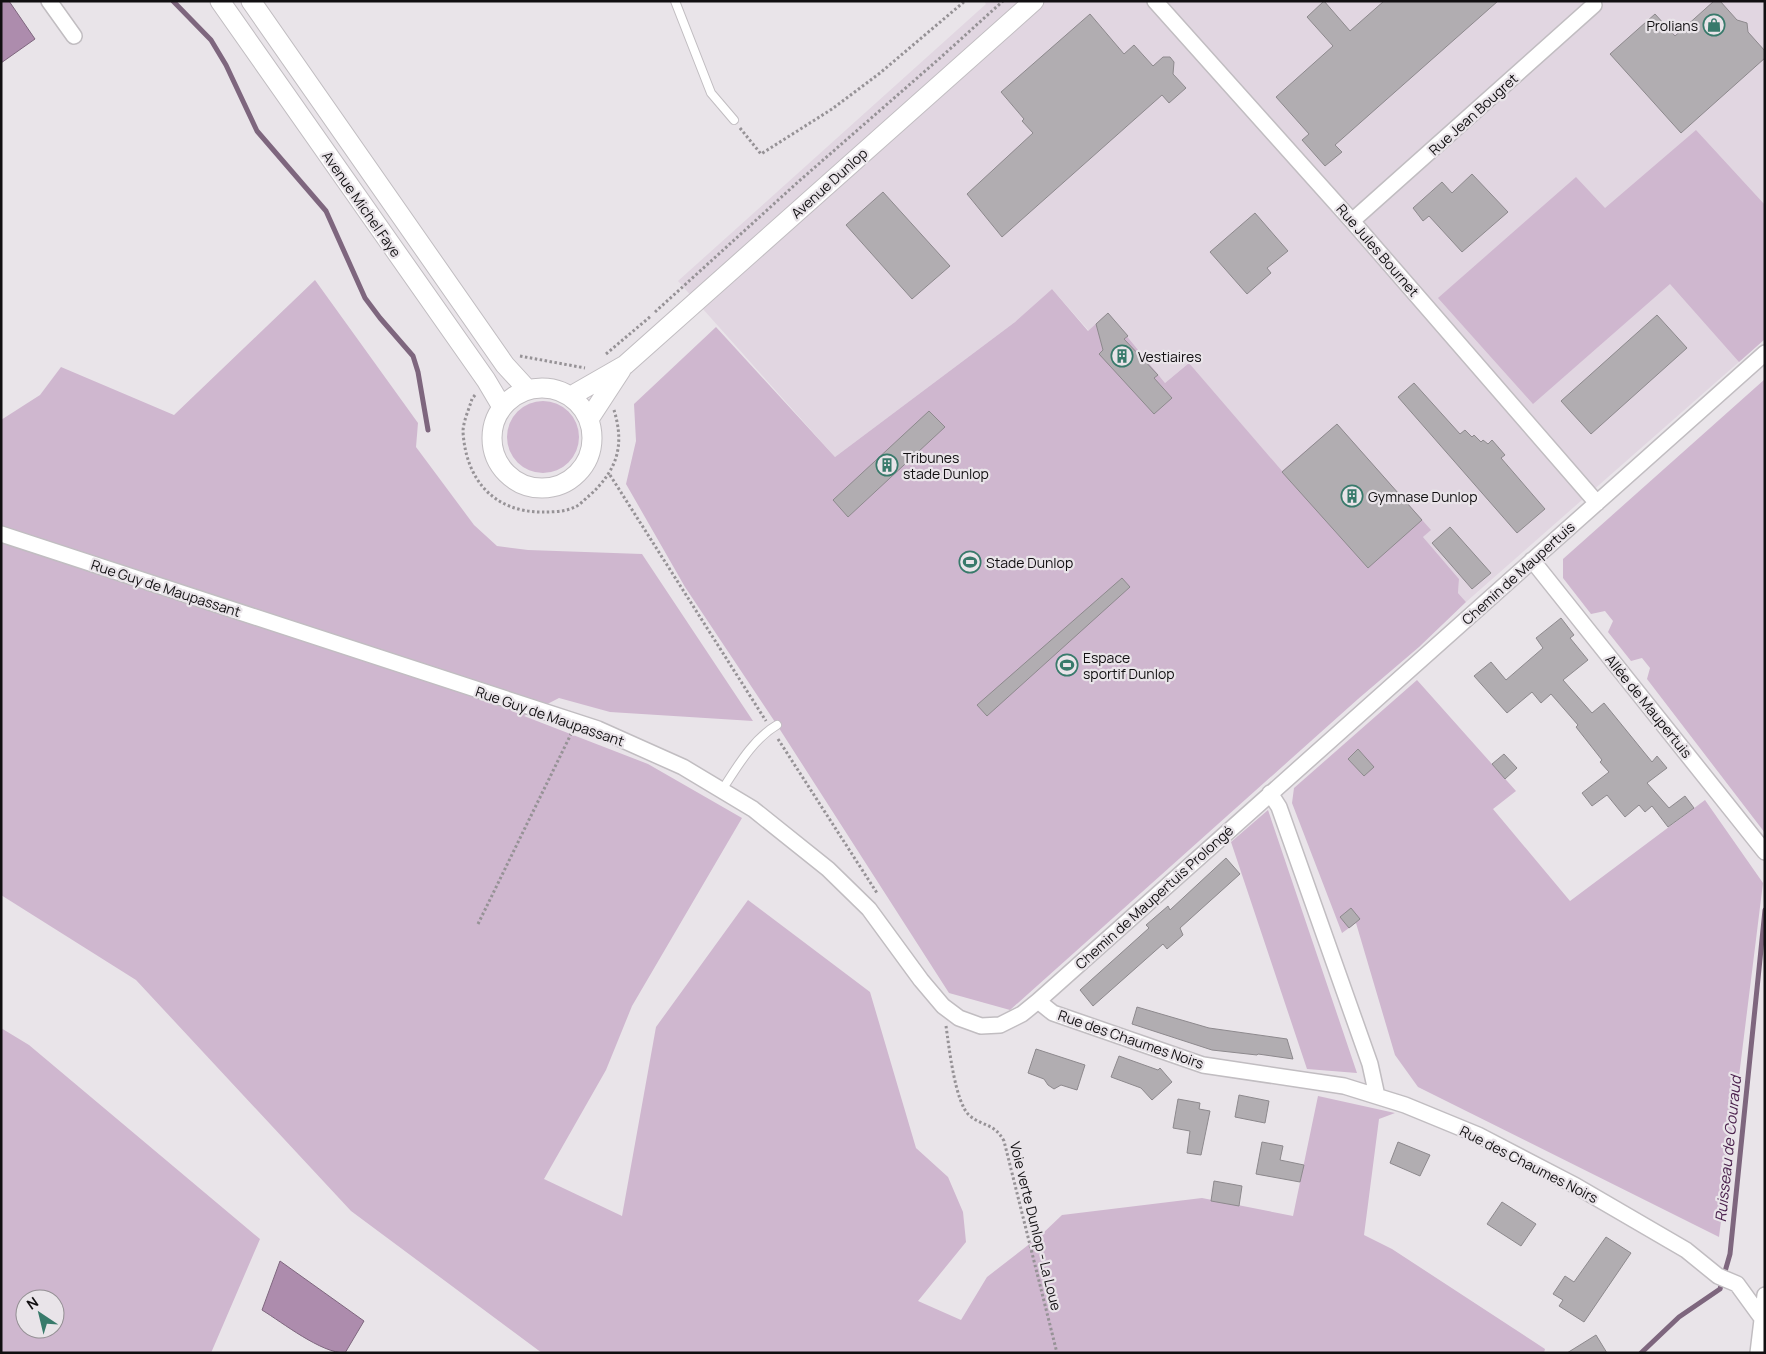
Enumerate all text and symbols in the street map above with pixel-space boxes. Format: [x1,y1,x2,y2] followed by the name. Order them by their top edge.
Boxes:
[1702,13,1726,37] shop icon: Prolians
[1646,16,1698,35] place label: Prolians
[1424,69,1522,159] street label: Rue Jean Bougret
[787,144,871,222] street label: Avenue Dunlop
[318,147,406,261] street label: Avenue Michel Faye
[1333,200,1424,301] street label: Rue Jules Bournet
[1110,344,1134,368] building icon: Vestiaires
[1138,347,1202,366] place label: Vestiaires
[903,448,989,483] place label: Tribunes stade Dunlop
[875,453,899,477] building icon: Tribunes stade Dunlop
[1340,484,1364,508] building icon: Gymnase Dunlop
[1368,487,1477,506] place label: Gymnase Dunlop
[1457,517,1579,629] street label: Chemin de Maupertuis
[958,550,982,574] sports icon: Stade Dunlop
[986,553,1073,572] place label: Stade Dunlop
[89,555,244,621] street label: Rue Guy de Maupassant
[1083,648,1174,683] place label: Espace sportif Dunlop
[1601,650,1697,762] street label: Allée de Maupertuis
[1055,653,1079,677] sports icon: Espace sportif Dunlop
[473,682,627,751] street label: Rue Guy de Maupassant
[1071,821,1237,973] street label: Chemin de Maupertuis Prolongé
[1056,1005,1206,1073] street label: Rue des Chaumes Noirs
[1710,1073,1746,1223] water label: Ruisseau de Couraud
[1457,1121,1601,1207] street label: Rue des Chaumes Noirs
[1006,1140,1066,1312] street label: Voie verte Dunlop - La Loue
[15,1289,65,1339] north arrow
[23,1292,42,1314] text: N

